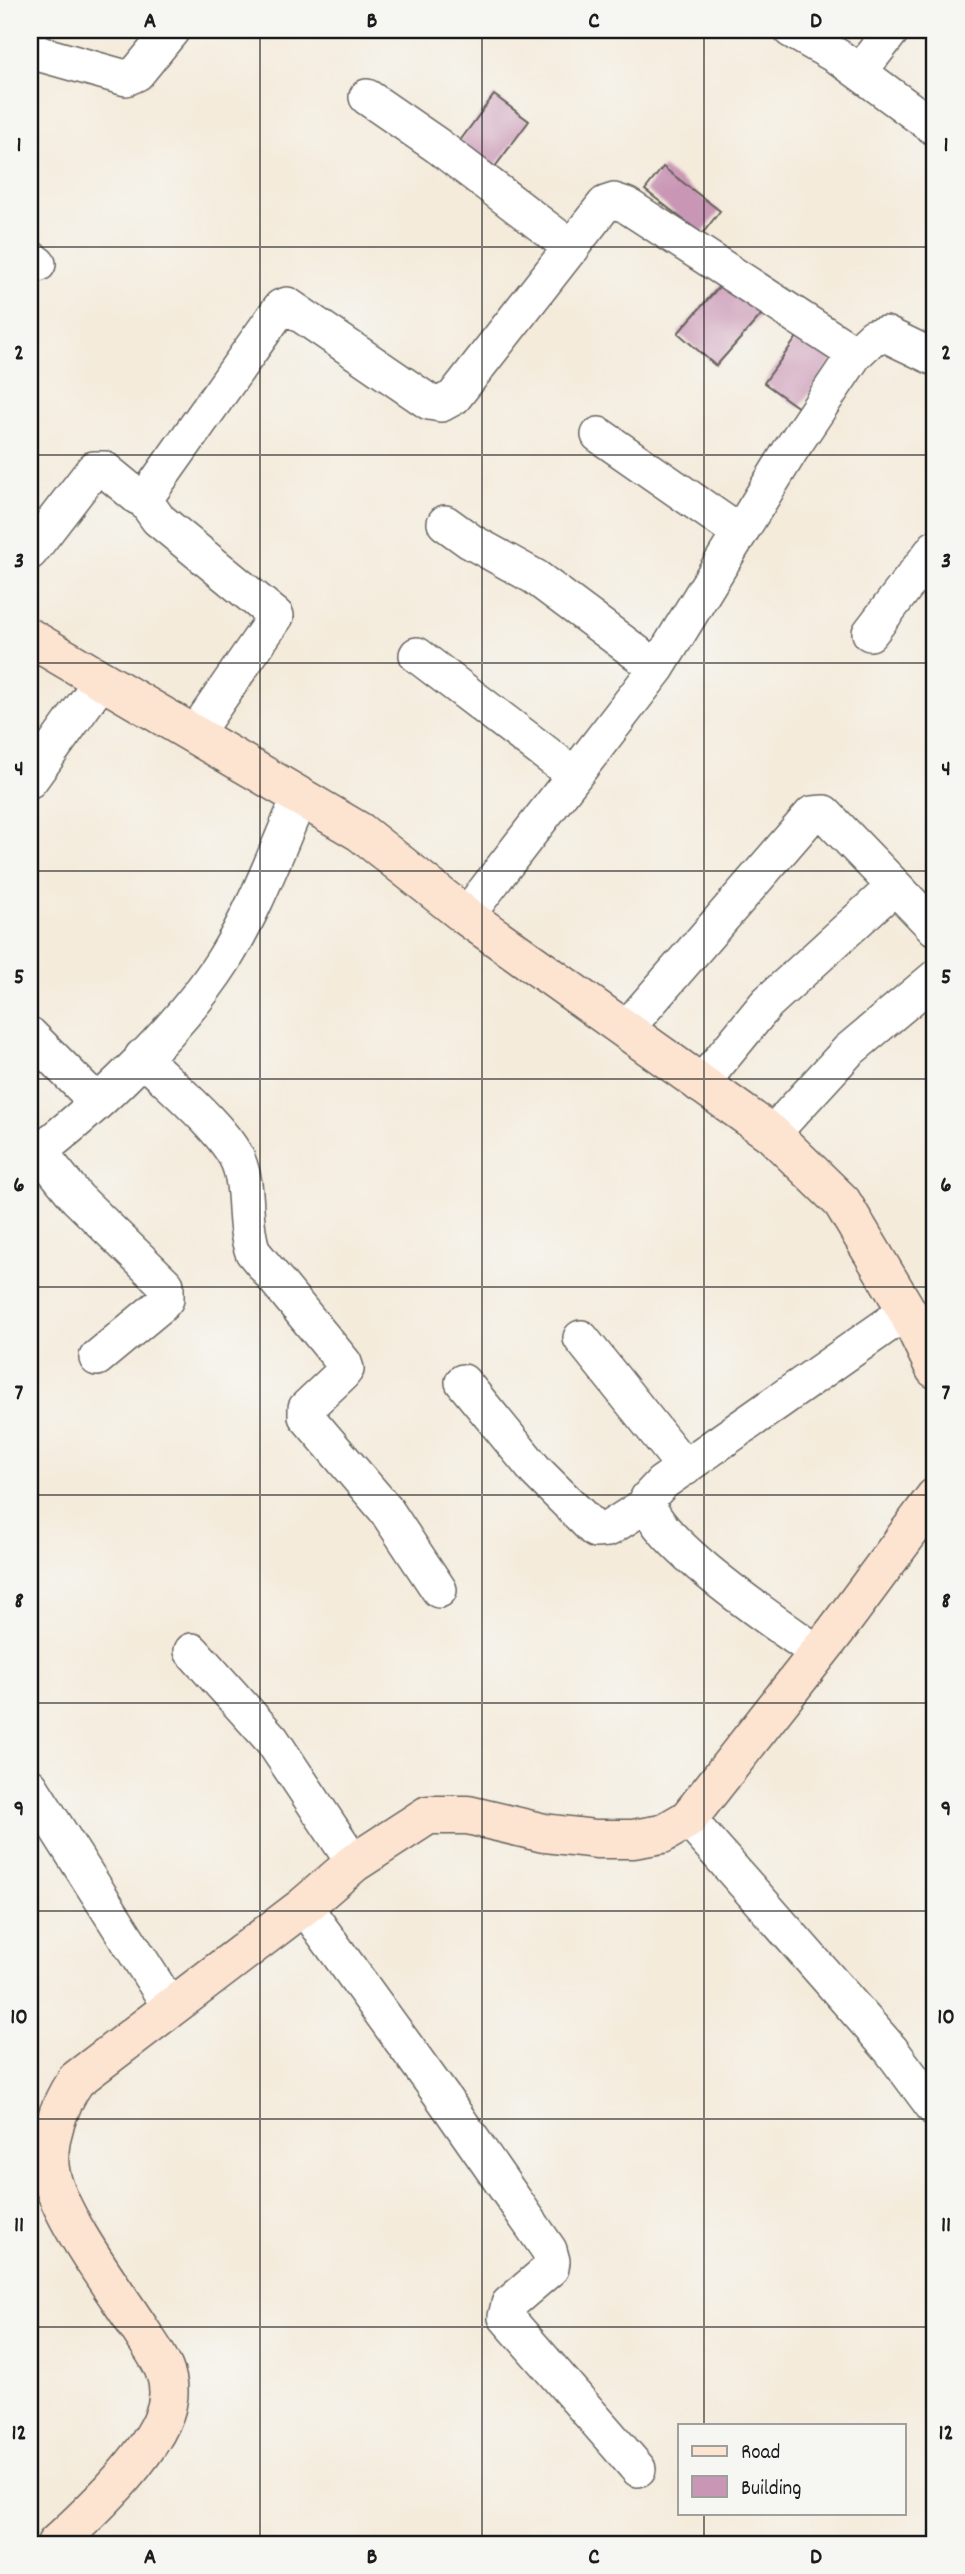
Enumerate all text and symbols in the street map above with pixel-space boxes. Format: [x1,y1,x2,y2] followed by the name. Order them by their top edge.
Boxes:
[144,6,156,39] text: A
[367,6,378,39] text: B
[588,6,600,39] text: C
[810,6,822,39] text: D
[16,130,22,163] text: 1
[943,130,949,163] text: 1
[14,338,24,371] text: 2
[941,338,951,371] text: 2
[14,546,24,579] text: 3
[941,546,951,579] text: 3
[14,754,24,787] text: 4
[941,754,951,787] text: 4
[14,962,24,995] text: 5
[941,962,951,995] text: 5
[13,1170,25,1203] text: 6
[940,1170,952,1203] text: 6
[15,1378,24,1411] text: 7
[942,1378,951,1411] text: 7
[14,1586,24,1619] text: 8
[941,1586,951,1619] text: 8
[14,1794,24,1827] text: 9
[941,1794,951,1827] text: 9
[10,2002,28,2035] text: 10
[937,2002,955,2035] text: 10
[14,2210,24,2243] text: 11
[941,2210,951,2243] text: 11
[11,2418,27,2451] text: 12
[938,2418,954,2451] text: 12
[678,2424,906,2514] legend
[741,2439,780,2469] text: Road
[741,2475,801,2505] text: Building
[144,2542,156,2574] text: A
[367,2542,378,2574] text: B
[588,2542,600,2574] text: C
[810,2542,822,2574] text: D

